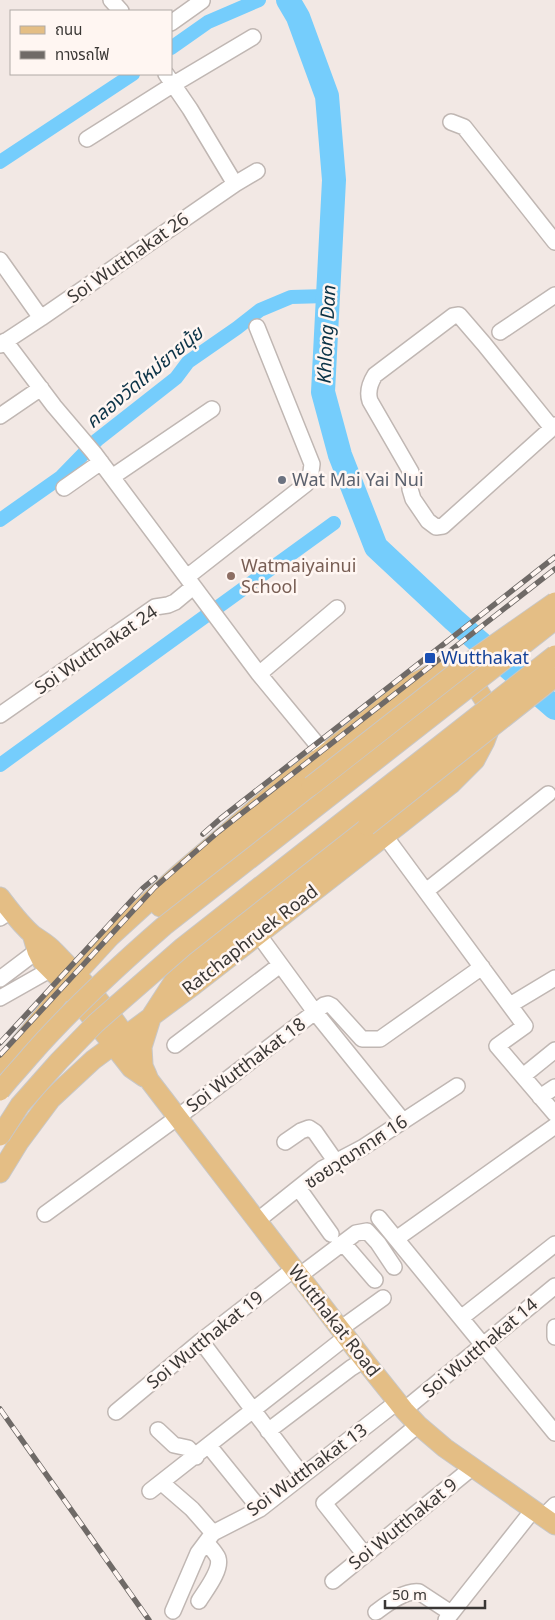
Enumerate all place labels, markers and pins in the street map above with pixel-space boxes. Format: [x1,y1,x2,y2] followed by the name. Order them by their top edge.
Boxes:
[292,467,424,491] place label: Wat Mai Yai Nui
[276,474,288,486] marker: Wat Mai Yai Nui
[241,553,356,598] place label: Watmaiyainui School
[225,570,237,582] marker: Watmaiyainui School
[441,645,530,669] place label: Wutthakat
[423,651,437,665] marker: Wutthakat

